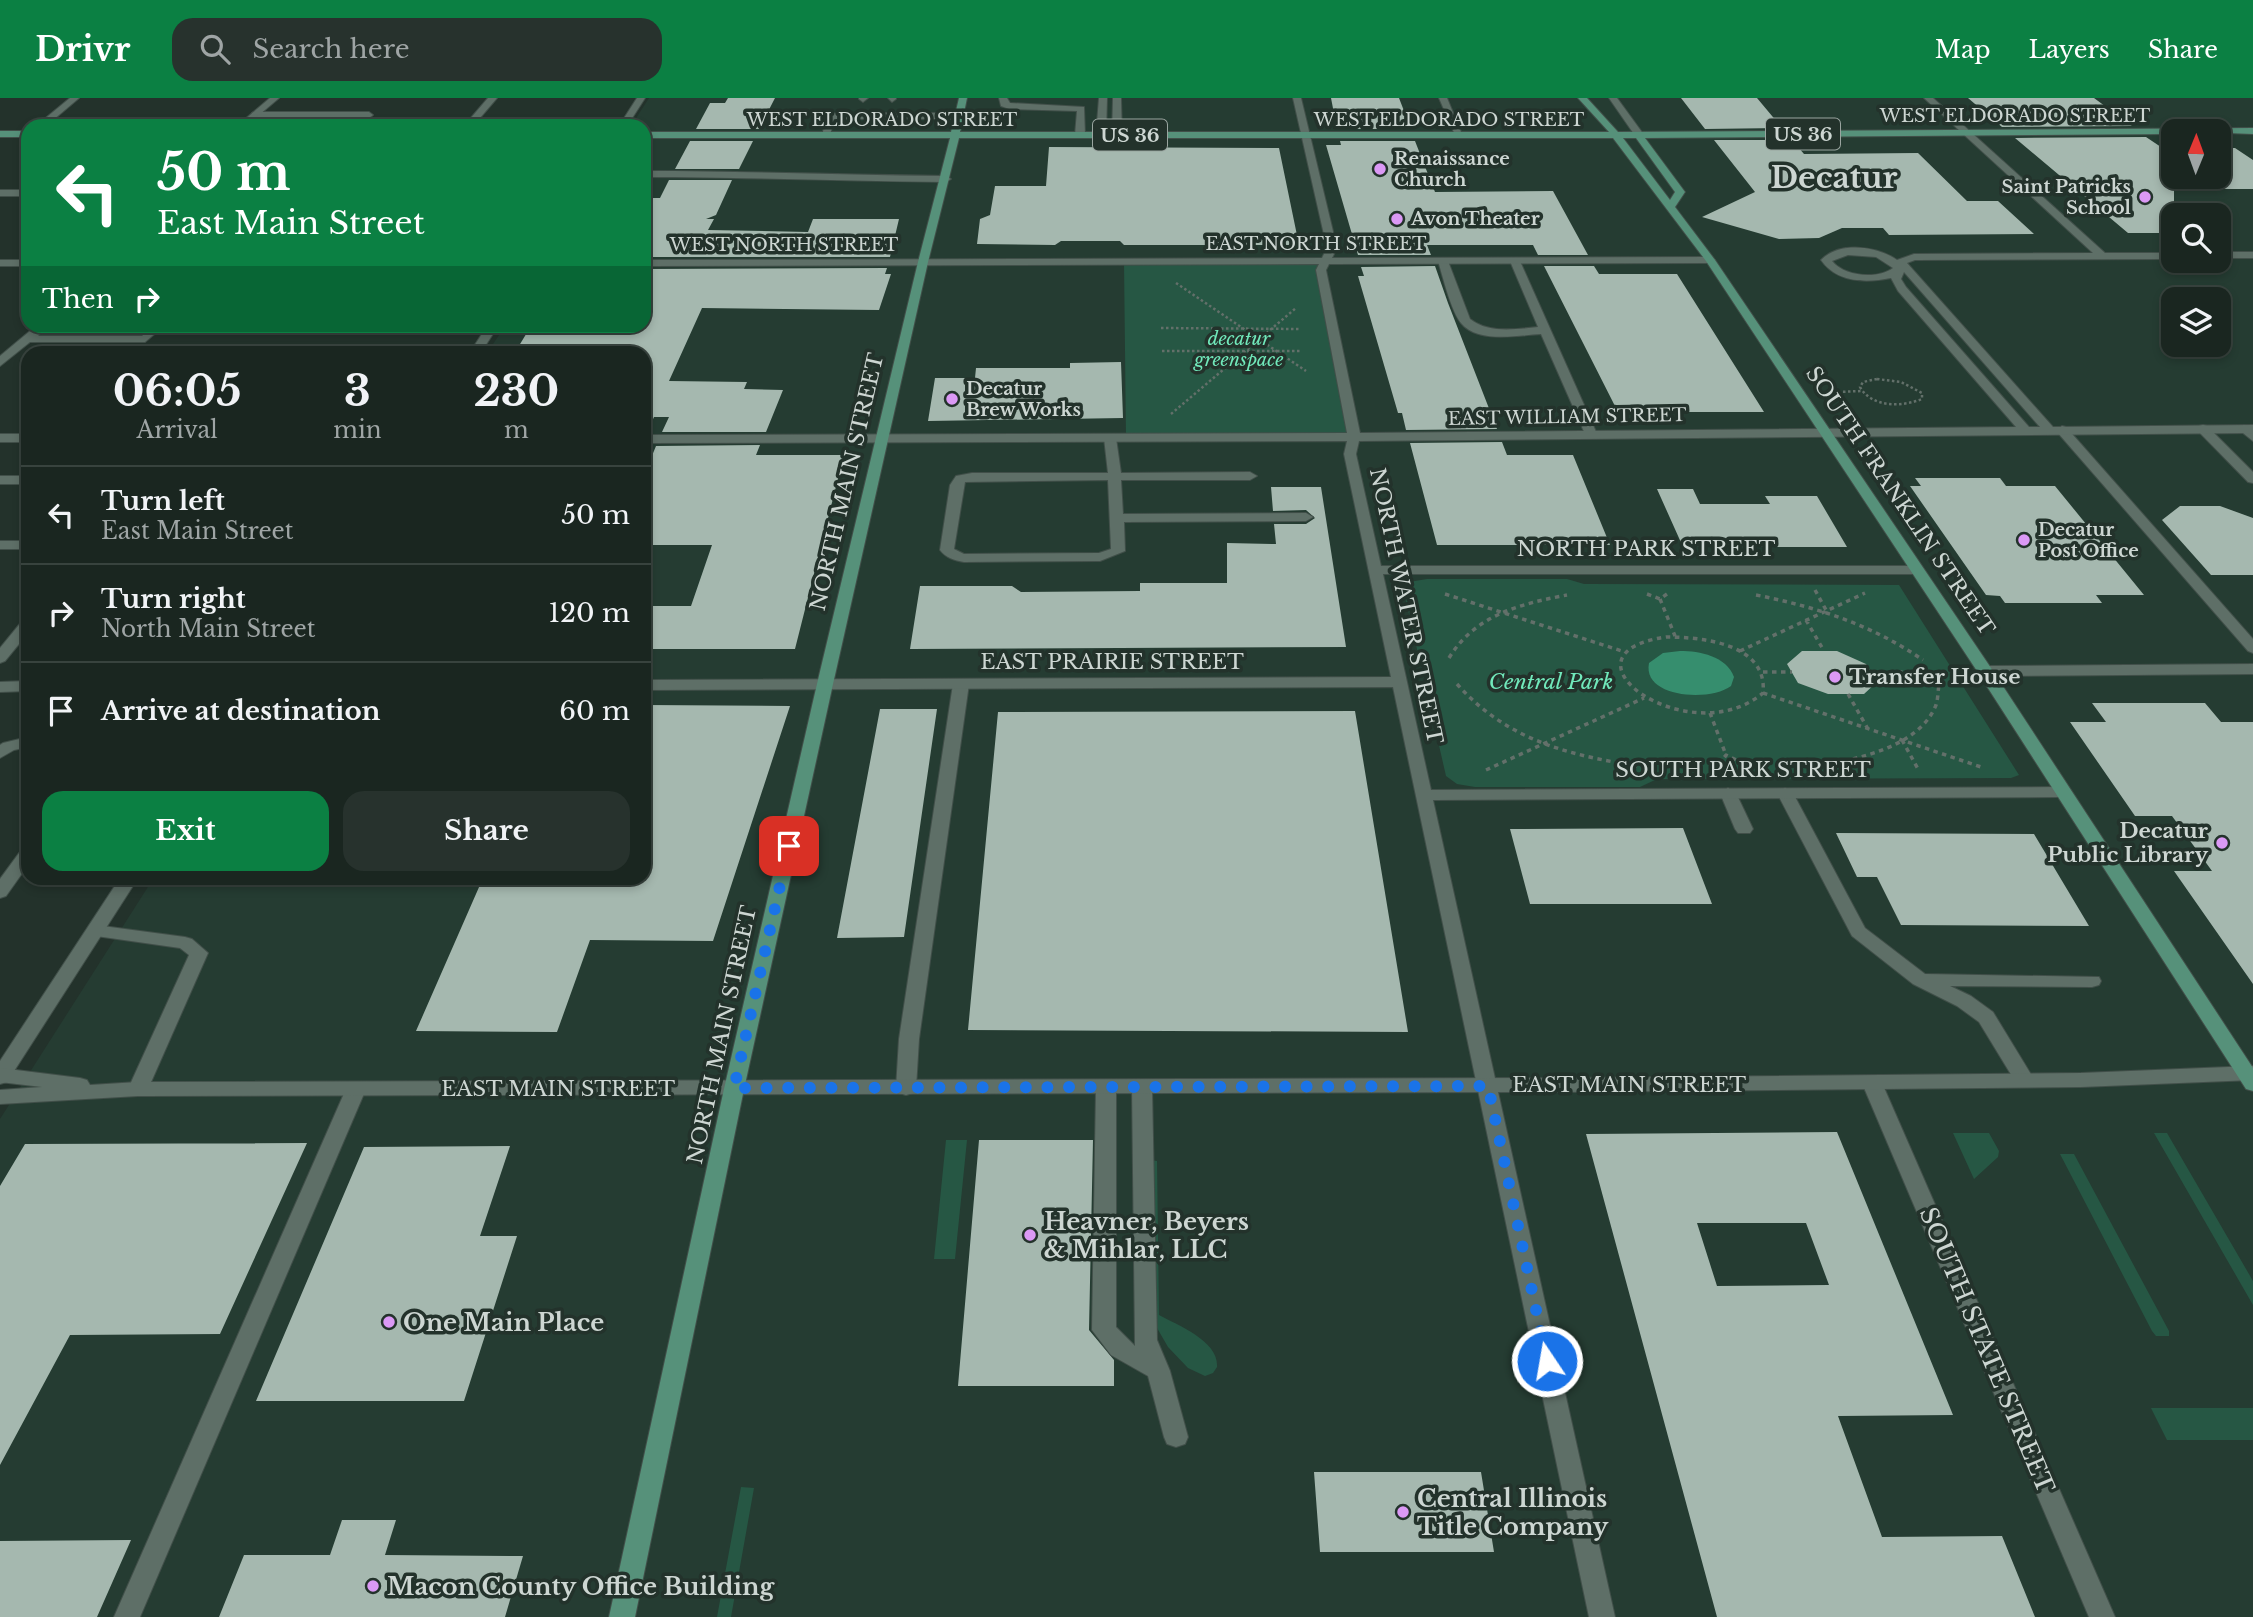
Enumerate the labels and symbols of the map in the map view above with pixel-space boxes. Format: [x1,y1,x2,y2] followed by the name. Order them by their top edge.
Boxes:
[1879,105,2151,127] street label: WEST ELDORADO STREET
[746,109,1018,131] street label: WEST ELDORADO STREET
[1313,109,1585,131] street label: WEST ELDORADO STREET
[1766,118,1840,150] road number: US 36
[2161,119,2231,189] north arrow
[1093,120,1167,150] road number: US 36
[1394,148,1510,191] place label: Renaissance Church
[1771,159,1898,196] district label: Decatur
[1372,161,1388,177] marker: Renaissance Church
[2002,176,2132,219] place label: Saint Patricks School
[2137,189,2153,205] marker: Saint Patricks School
[1410,208,1540,230] place label: Avon Theater
[1389,211,1405,227] marker: Avon Theater
[1205,233,1427,255] street label: EAST NORTH STREET
[669,234,899,256] street label: WEST NORTH STREET
[1192,328,1284,371] park label: decatur greenspace
[805,351,889,613] street label: NORTH MAIN STREET
[1800,362,2000,641] street label: SOUTH FRANKLIN STREET
[966,378,1081,421] place label: Decatur Brew Works
[944,391,960,407] marker: Decatur Brew Works
[1448,404,1687,430] street label: EAST WILLIAM STREET
[1364,465,1448,747] street label: NORTH WATER STREET
[2038,519,2139,562] place label: Decatur Post Office
[2016,532,2032,548] marker: Decatur Post Office
[1517,536,1775,562] street label: NORTH PARK STREET
[980,649,1244,675] street label: EAST PRAIRIE STREET
[1849,664,2020,690] place label: Transfer House
[1489,669,1613,695] park label: Central Park
[1827,669,1843,685] marker: Transfer House
[1615,757,1871,783] street label: SOUTH PARK STREET
[759,816,819,876] pin
[2047,818,2209,868] place label: Decatur Public Library
[2214,835,2230,851] marker: Decatur Public Library
[682,903,762,1167] street label: NORTH MAIN STREET
[1512,1072,1746,1098] street label: EAST MAIN STREET
[441,1076,675,1102] street label: EAST MAIN STREET
[1914,1203,2060,1497] street label: SOUTH STATE STREET
[1044,1207,1249,1264] place label: Heavner, Beyers & Mihlar, LLC
[1022,1227,1038,1243] marker: Heavner, Beyers & Mihlar, LLC
[403,1308,604,1337] place label: One Main Place
[381,1314,397,1330] marker: One Main Place
[1510,1324,1584,1398] position arrow
[1417,1484,1609,1541] place label: Central Illinois Title Company
[1395,1504,1411,1520] marker: Central Illinois Title Company
[387,1572,775,1601] place label: Macon County Office Building
[365,1578,381,1594] marker: Macon County Office Building

